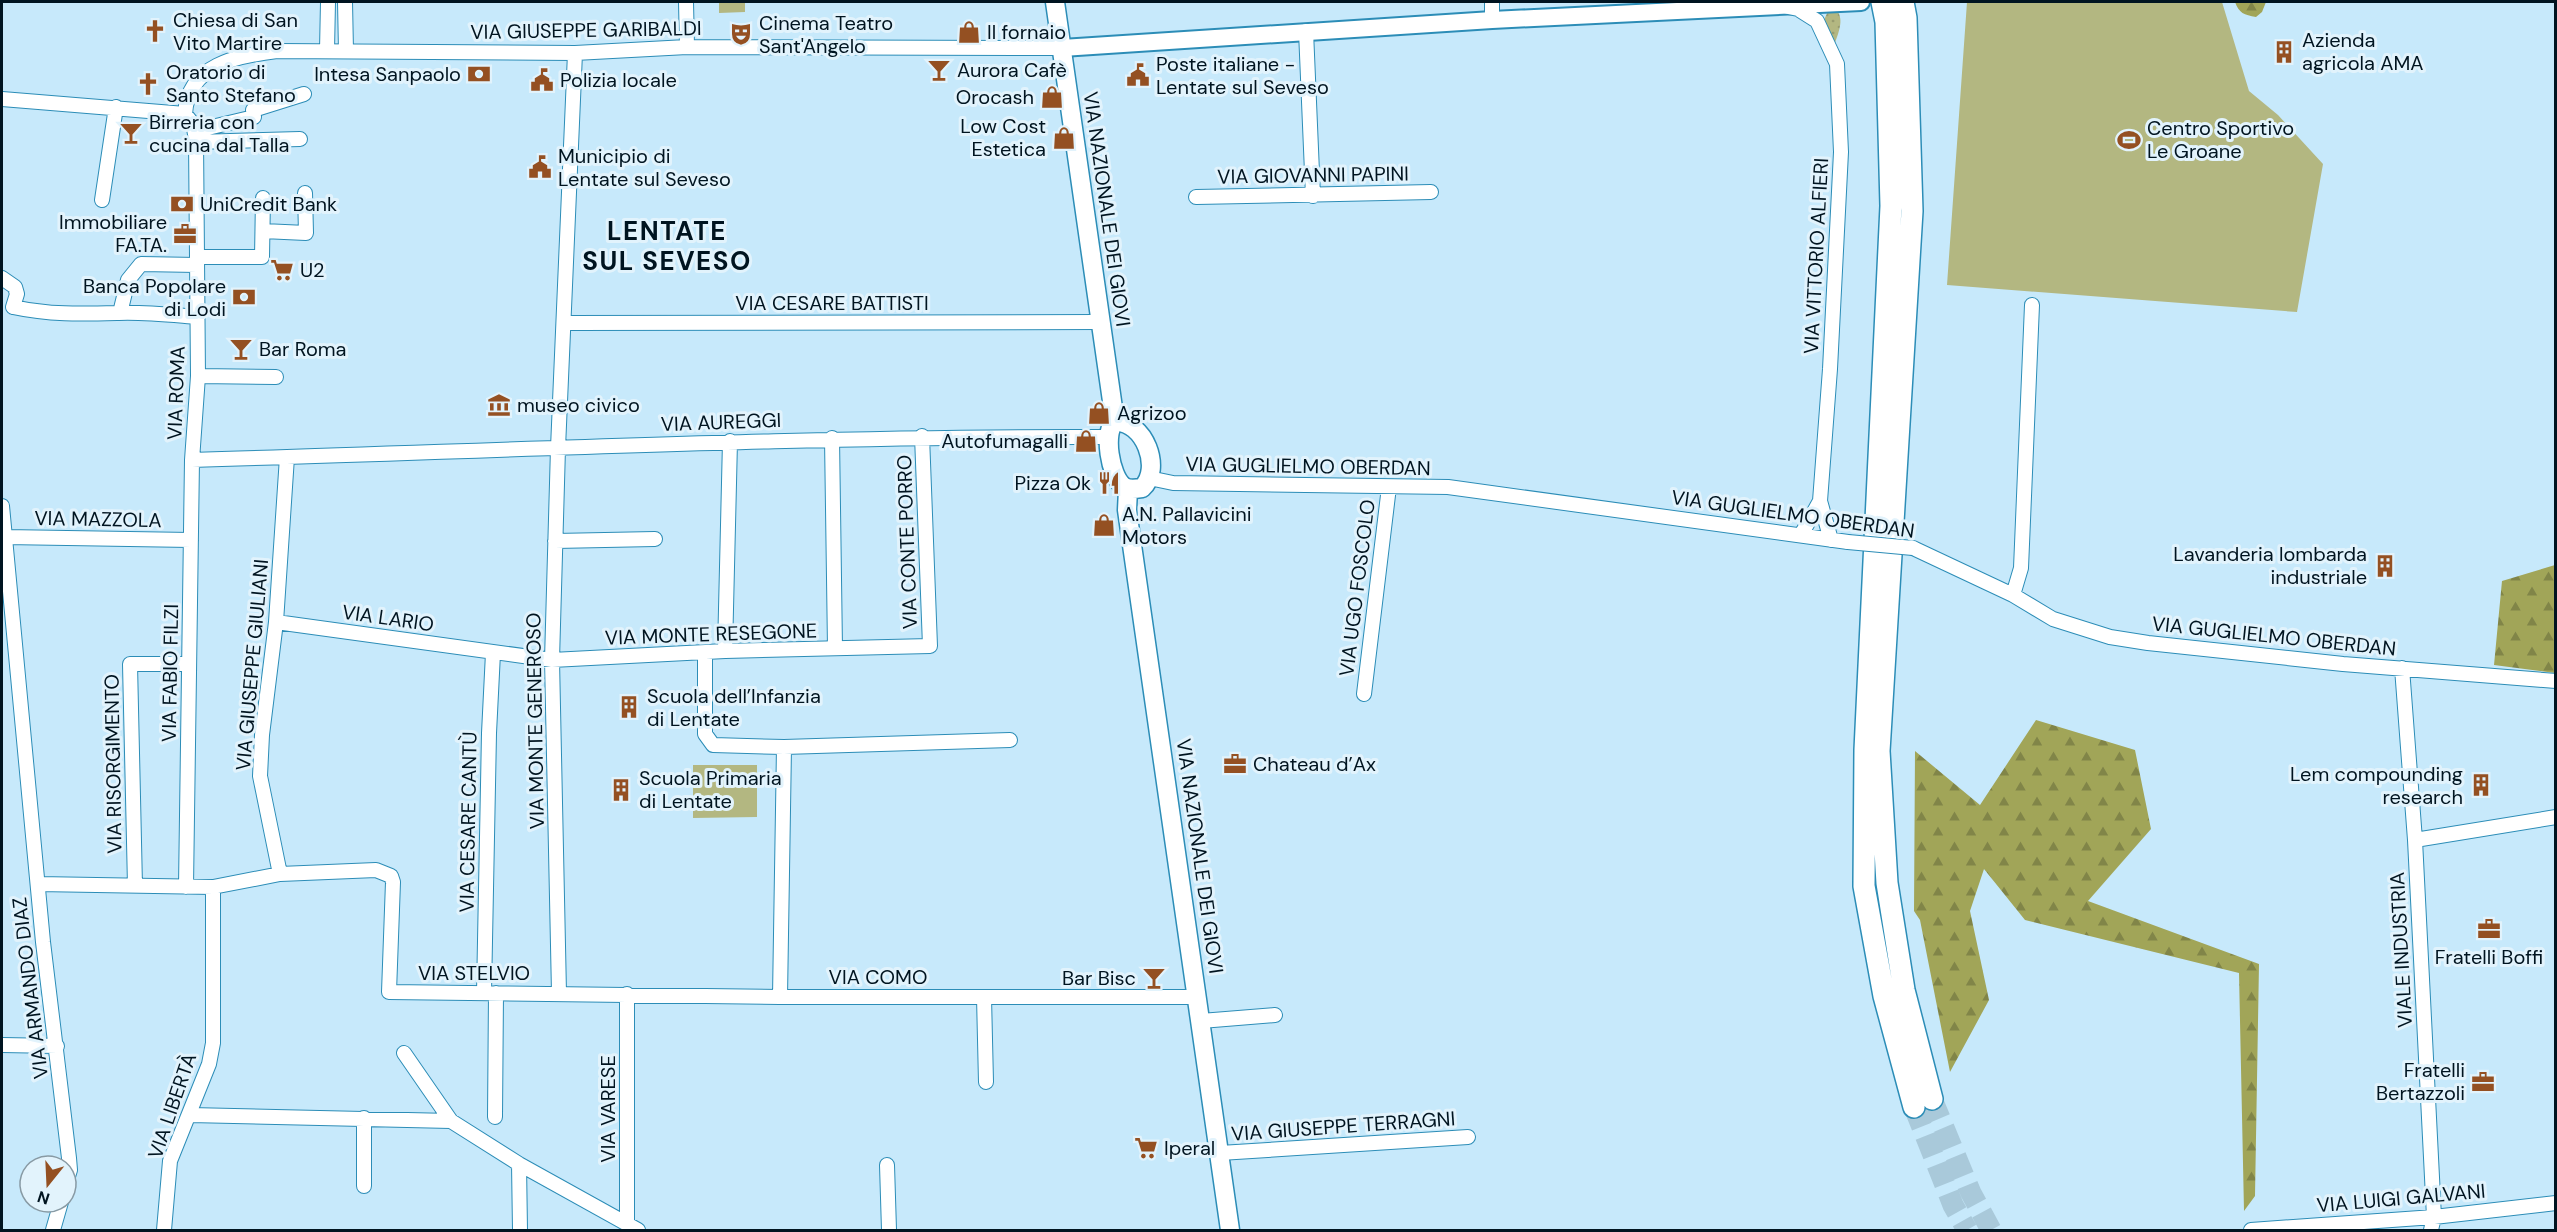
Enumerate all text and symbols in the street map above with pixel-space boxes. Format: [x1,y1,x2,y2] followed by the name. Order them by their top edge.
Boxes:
[173,7,298,56] place label: Chiesa di San Vito Martire
[759,10,893,59] place label: Cinema Teatro Sant'Angelo
[470,15,702,45] street label: VIA GIUSEPPE GARIBALDI
[142,18,168,44] church icon: Chiesa di San Vito Martire
[956,19,982,45] shop icon: Il fornaio
[987,19,1066,45] place label: Il fornaio
[728,21,754,47] theatre icon: Cinema Teatro Sant'Angelo
[2302,27,2424,76] place label: Azienda agricola AMA
[2271,39,2297,65] building icon: Azienda agricola AMA
[1156,51,1329,100] place label: Poste italiane - Lentate sul Seveso
[926,57,952,83] bar icon: Aurora Cafè
[957,57,1067,83] place label: Aurora Cafè
[166,59,296,108] place label: Oratorio di Santo Stefano
[314,61,461,87] place label: Intesa Sanpaolo
[466,61,492,87] bank icon: Intesa Sanpaolo
[1125,62,1151,88] public building icon: Poste italiane - Lentate sul Seveso
[529,67,555,93] public building icon: Polizia locale
[560,67,677,93] place label: Polizia locale
[135,71,161,97] church icon: Oratorio di Santo Stefano
[956,84,1034,110] place label: Orocash
[1039,84,1065,110] shop icon: Orocash
[1078,90,1136,328] street label: VIA NAZIONALE DEI GIOVI
[149,109,289,158] place label: Birreria con cucina dal Talla
[960,113,1046,162] place label: Low Cost Estetica
[2147,115,2294,164] place label: Centro Sportivo Le Groane
[118,120,144,146] bar icon: Birreria con cucina dal Talla
[1051,125,1077,151] shop icon: Low Cost Estetica
[2116,127,2142,153] sports icon: Centro Sportivo Le Groane
[558,143,731,192] place label: Municipio di Lentate sul Seveso
[527,154,553,180] public building icon: Municipio di Lentate sul Seveso
[1798,157,1834,355] street label: VIA VITTORIO ALFIERI
[1217,160,1409,190] street label: VIA GIOVANNI PAPINI
[169,191,195,217] bank icon: UniCredit Bank
[200,191,337,217] place label: UniCredit Bank
[59,209,167,258] place label: Immobiliare FA.TA.
[582,214,752,278] district label: LENTATE SUL SEVESO
[172,221,198,247] office icon: Immobiliare FA.TA.
[269,257,295,283] supermarket icon: U2
[300,257,325,283] place label: U2
[83,273,226,322] place label: Banca Popolare di Lodi
[231,284,257,310] bank icon: Banca Popolare di Lodi
[735,290,929,316] street label: VIA CESARE BATTISTI
[228,336,254,362] bar icon: Bar Roma
[259,336,347,362] place label: Bar Roma
[161,346,191,440] street label: VIA ROMA
[486,392,512,418] museum icon: museo civico
[517,392,640,418] place label: museo civico
[1086,400,1112,426] shop icon: Agrizoo
[1117,400,1187,426] place label: Agrizoo
[660,407,782,437] street label: VIA AUREGGI
[941,428,1068,454] place label: Autofumagalli
[1073,428,1099,454] shop icon: Autofumagalli
[1185,451,1431,481] street label: VIA GUGLIELMO OBERDAN
[891,454,923,630] street label: VIA CONTE PORRO
[1015,470,1091,496] place label: Pizza Ok
[1096,470,1122,496] restaurant icon: Pizza Ok
[1670,484,1916,544] street label: VIA GUGLIELMO OBERDAN
[1333,498,1381,678] street label: VIA UGO FOSCOLO
[1122,501,1252,550] place label: A.N. Pallavicini Motors
[34,505,162,533] street label: VIA MAZZOLA
[1091,512,1117,538] shop icon: A.N. Pallavicini Motors
[2173,541,2367,590] place label: Lavanderia lombarda industriale
[2372,553,2398,579] building icon: Lavanderia lombarda industriale
[230,558,274,772] street label: VIA GIUSEPPE GIULIANI
[340,599,436,637] street label: VIA LARIO
[156,604,184,742] street label: VIA FABIO FILZI
[2151,610,2397,662] street label: VIA GUGLIELMO OBERDAN
[520,612,550,830] street label: VIA MONTE GENEROSO
[604,617,818,651] street label: VIA MONTE RESEGONE
[98,674,128,854] street label: VIA RISORGIMENTO
[647,683,821,732] place label: Scuola dell’Infanzia di Lentate
[616,694,642,720] building icon: Scuola dell’Infanzia di Lentate
[453,731,483,913] street label: VIA CESARE CANTÙ
[1171,737,1229,975] street label: VIA NAZIONALE DEI GIOVI
[1222,751,1248,777] office icon: Chateau d’Ax
[1253,751,1376,777] place label: Chateau d’Ax
[2290,761,2463,810] place label: Lem compounding research
[639,765,782,814] place label: Scuola Primaria di Lentate
[2468,772,2494,798] building icon: Lem compounding research
[608,777,634,803] building icon: Scuola Primaria di Lentate
[2384,871,2418,1029] street label: VIALE INDUSTRIA
[6,896,54,1080] street label: VIA ARMANDO DIAZ
[2476,916,2502,942] office icon: Fratelli Boffi
[2435,944,2543,970] place label: Fratelli Boffi
[418,960,530,986] street label: VIA STELVIO
[829,964,927,990] street label: VIA COMO
[1062,965,1136,991] place label: Bar Bisc
[1141,965,1167,991] bar icon: Bar Bisc
[142,1050,202,1162] street label: VIA LIBERTÀ
[595,1055,621,1163] street label: VIA VARESE
[2376,1057,2465,1106] place label: Fratelli Bertazzoli
[2470,1069,2496,1095] office icon: Fratelli Bertazzoli
[1230,1105,1456,1147] street label: VIA GIUSEPPE TERRAGNI
[1133,1135,1159,1161] supermarket icon: Iperal
[1164,1135,1215,1161] place label: Iperal
[18,1154,78,1214] north arrow
[2316,1178,2486,1218] street label: VIA LUIGI GALVANI
[35,1186,52,1210] text: N

